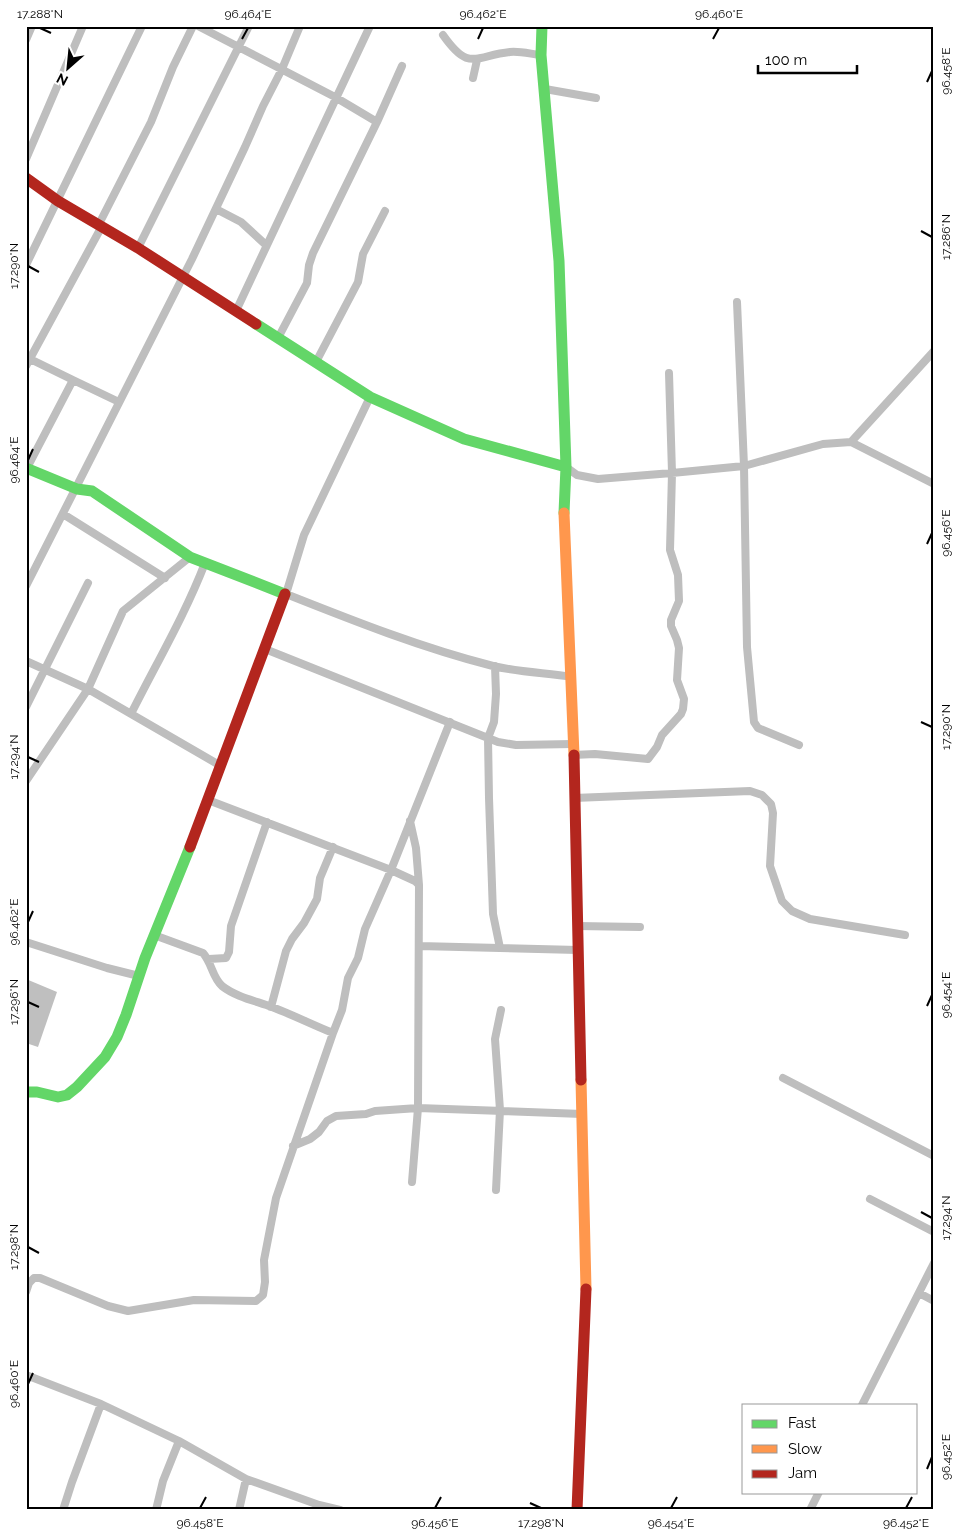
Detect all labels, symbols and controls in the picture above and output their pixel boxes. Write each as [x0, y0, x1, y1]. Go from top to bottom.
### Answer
text: 17.288°N [17, 7, 63, 21]
text: 96.464°E [224, 7, 272, 21]
text: 96.462°E [460, 7, 506, 21]
text: 96.460°E [695, 7, 743, 21]
north arrow [42, 42, 92, 92]
scale bar [758, 42, 856, 74]
text: 96.458°E [939, 47, 953, 95]
text: 100 m [765, 51, 807, 69]
text: N [54, 70, 70, 89]
text: 17.286°N [939, 214, 953, 260]
text: 17.290°N [7, 243, 21, 289]
text: 96.464°E [7, 436, 21, 484]
text: 96.456°E [939, 509, 953, 557]
text: 17.290°N [939, 704, 953, 750]
text: 17.294°N [7, 734, 21, 780]
text: 96.462°E [7, 899, 21, 945]
text: 96.454°E [939, 972, 953, 1018]
text: 17.296°N [7, 979, 21, 1025]
text: 17.294°N [939, 1195, 953, 1241]
text: 17.298°N [7, 1224, 21, 1270]
text: 96.460°E [7, 1360, 21, 1408]
legend [742, 1404, 918, 1494]
text: Fast [788, 1414, 816, 1432]
text: 96.452°E [939, 1434, 953, 1480]
text: Slow [788, 1440, 822, 1458]
text: Jam [788, 1464, 817, 1482]
text: 96.458°E [176, 1516, 224, 1530]
text: 96.456°E [411, 1516, 459, 1530]
text: 17.298°N [518, 1516, 564, 1530]
text: 96.454°E [648, 1516, 694, 1530]
text: 96.452°E [883, 1516, 929, 1530]

